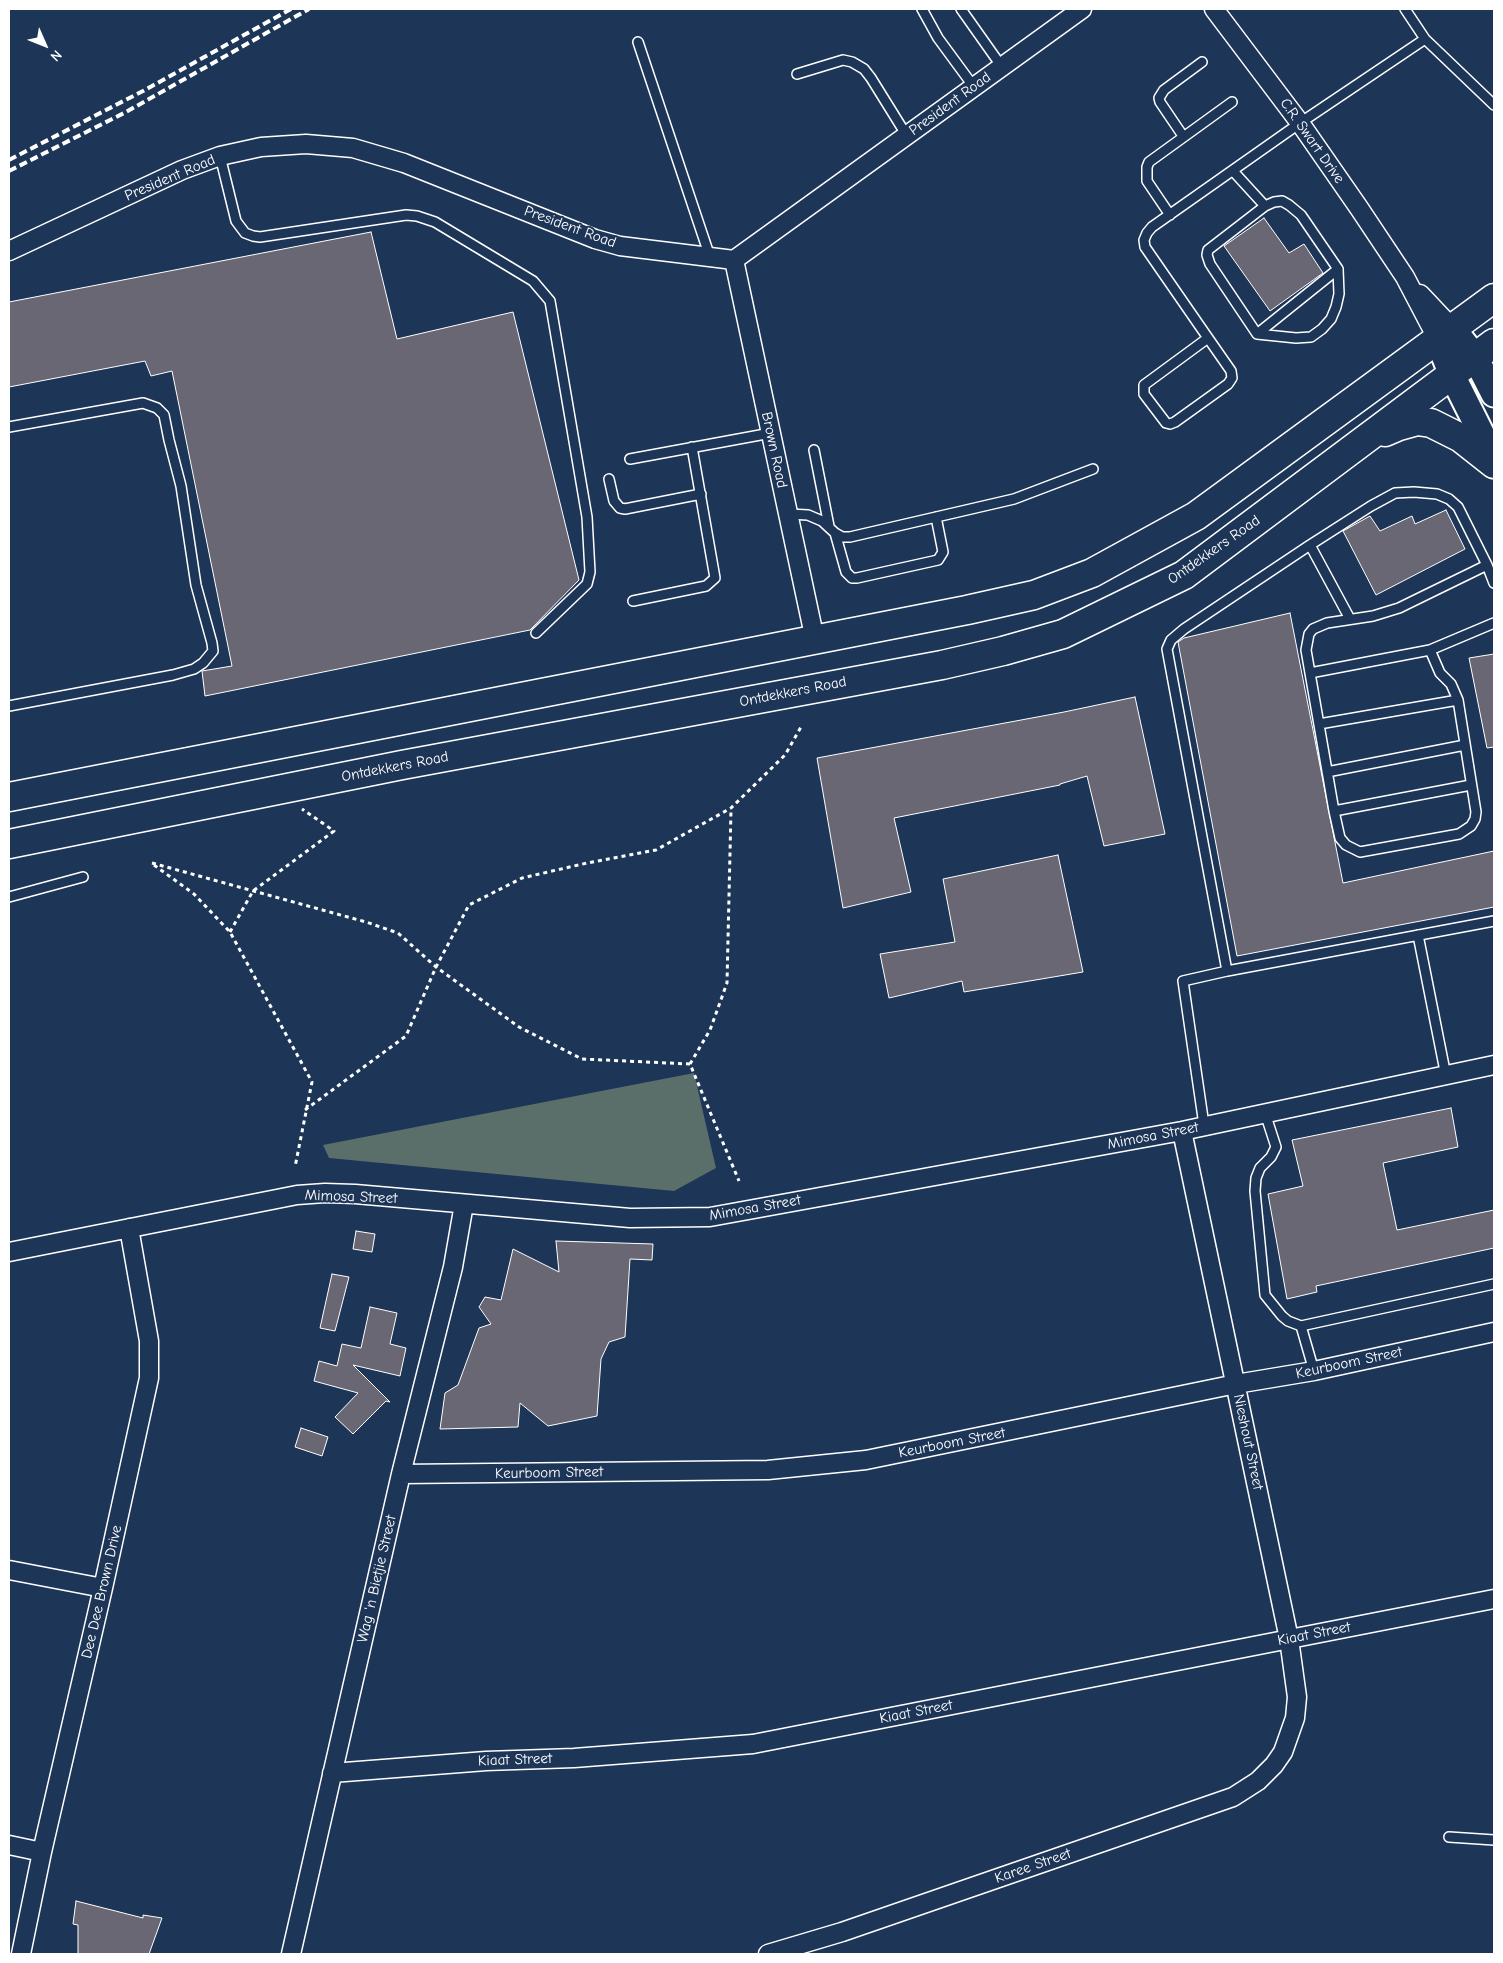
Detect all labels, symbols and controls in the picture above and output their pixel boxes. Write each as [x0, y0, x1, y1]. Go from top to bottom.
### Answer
north arrow [20, 20, 70, 70]
text: N [47, 47, 65, 65]
street label: President Road [906, 68, 994, 140]
street label: C.R. Swart Drive [1276, 95, 1348, 187]
street label: President Road [122, 151, 218, 205]
street label: President Road [521, 202, 619, 252]
street label: Brown Road [757, 410, 791, 490]
street label: Ontdekkers Road [1164, 511, 1264, 589]
street label: Ontdekkers Road [738, 673, 848, 711]
street label: Ontdekkers Road [340, 748, 450, 786]
street label: Mimosa Street [1106, 1118, 1200, 1154]
street label: Mimosa Street [304, 1186, 398, 1208]
street label: Mimosa Street [708, 1191, 802, 1225]
street label: Keurboom Street [1294, 1343, 1404, 1383]
street label: Nieshout Street [1229, 1392, 1267, 1492]
street label: Keurboom Street [897, 1424, 1007, 1462]
street label: Keurboom Street [495, 1463, 603, 1483]
street label: Wag 'n Bietjie Street [354, 1513, 400, 1645]
street label: Dee Dee Brown Drive [78, 1524, 126, 1660]
street label: Kiaat Street [1276, 1618, 1352, 1650]
street label: Kiaat Street [878, 1696, 954, 1728]
street label: Kiaat Street [478, 1750, 552, 1770]
street label: Karee Street [993, 1845, 1073, 1887]

